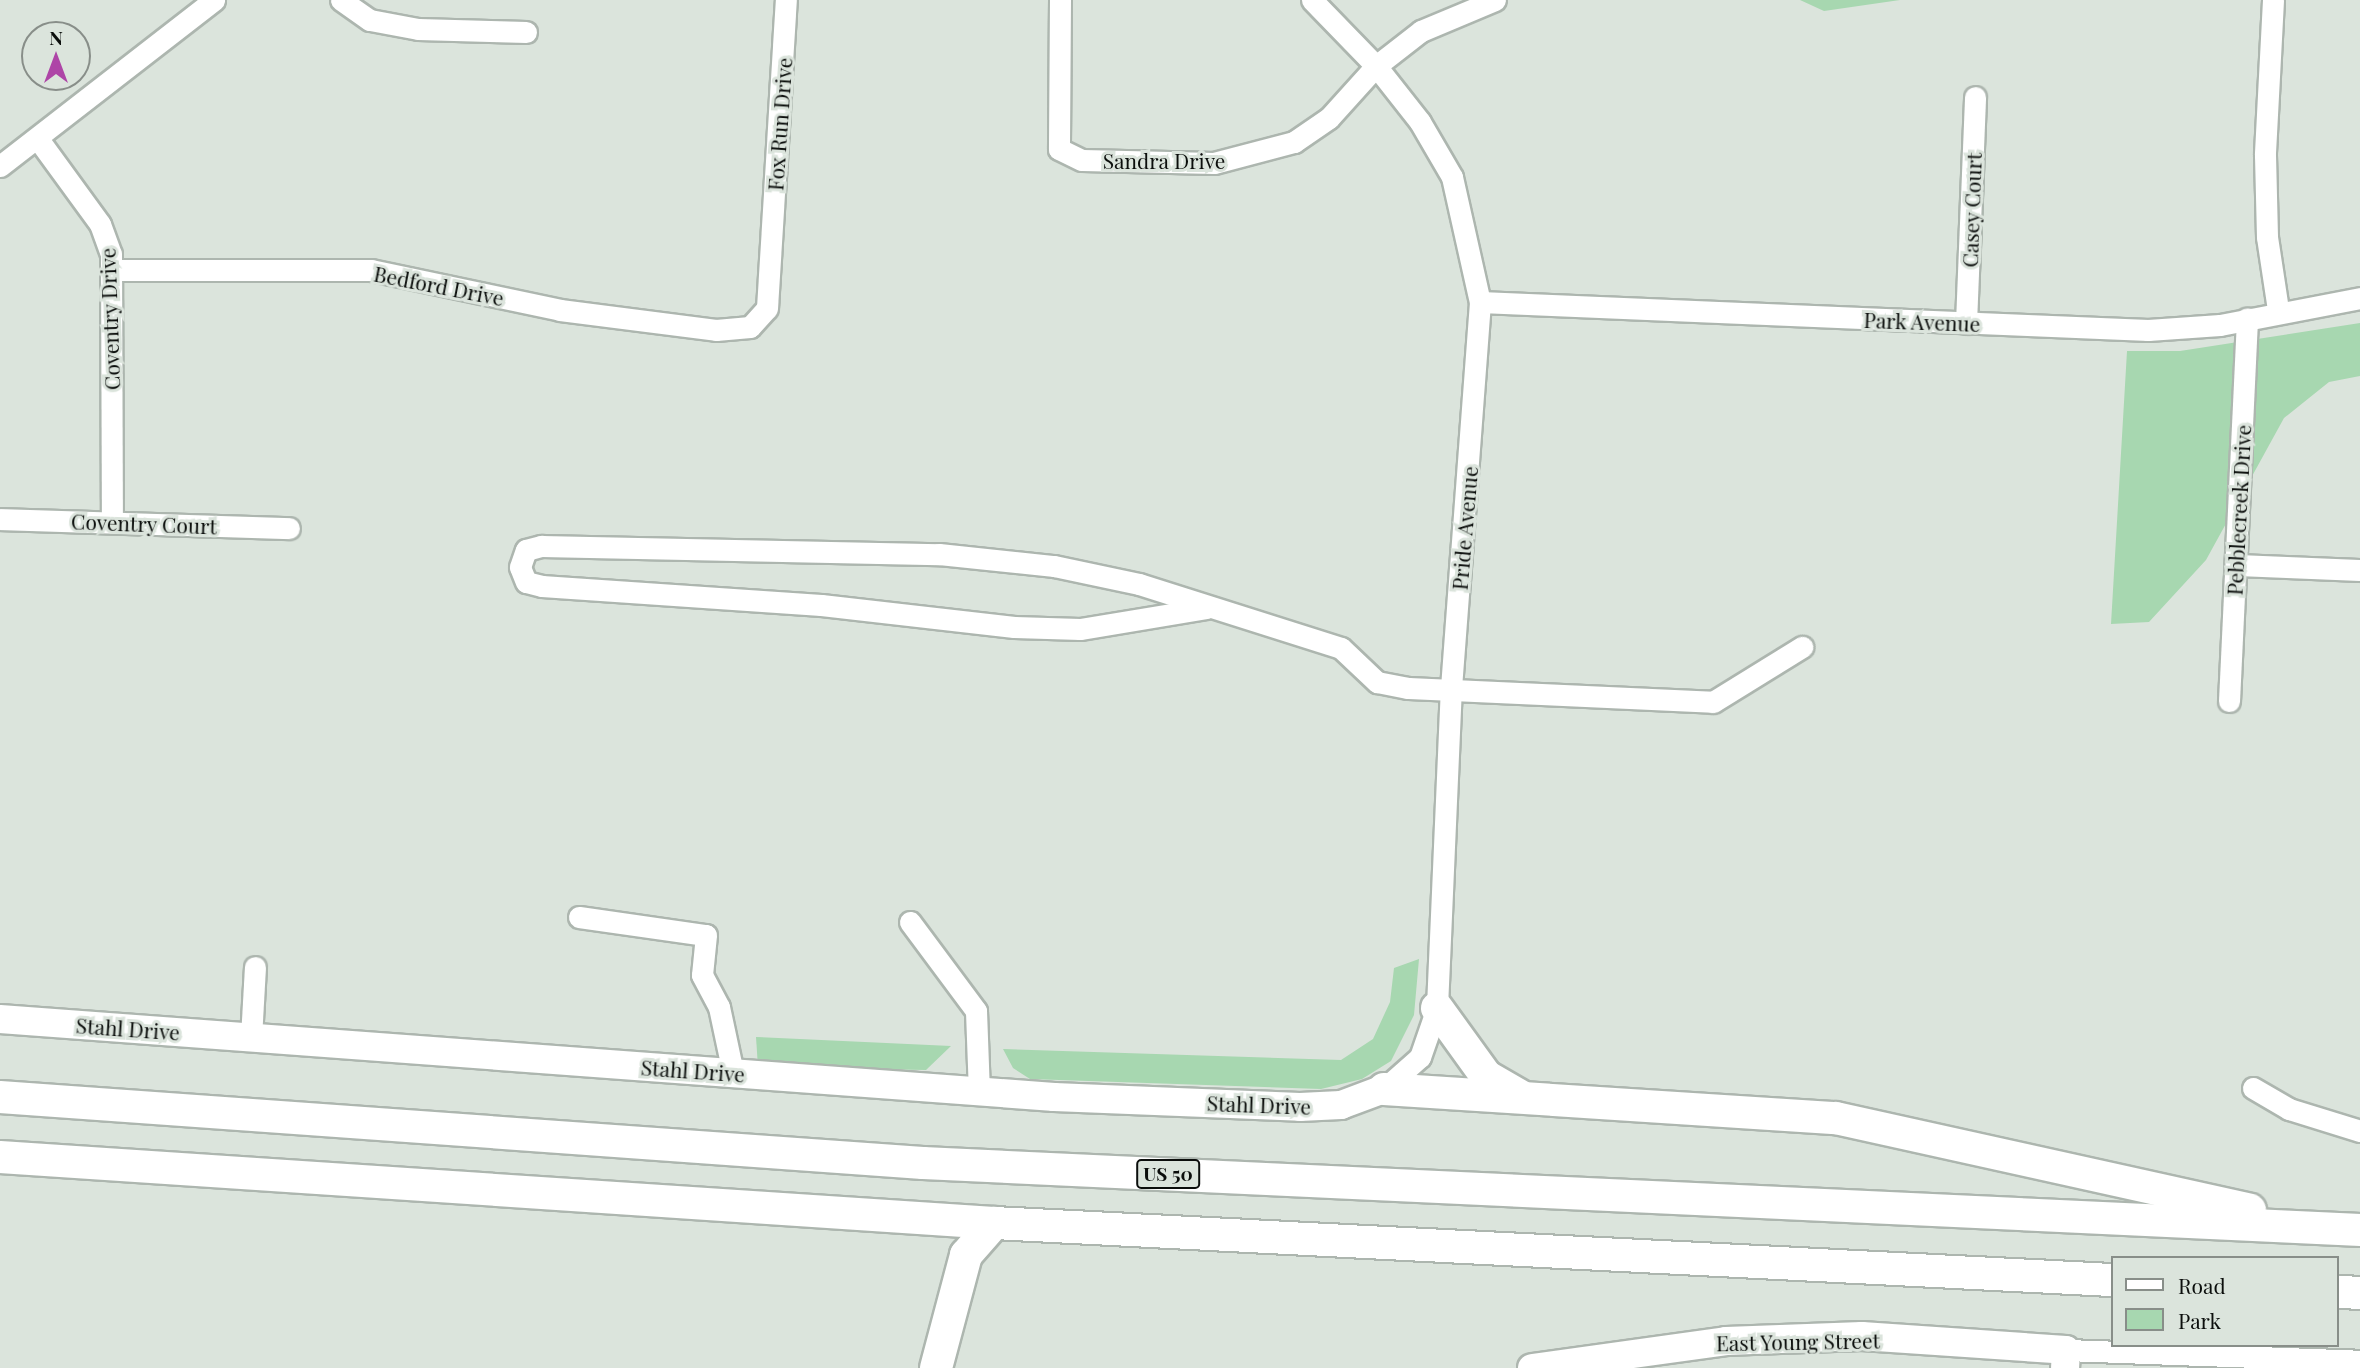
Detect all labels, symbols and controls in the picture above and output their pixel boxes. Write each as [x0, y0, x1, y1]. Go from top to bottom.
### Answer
north arrow [21, 21, 91, 91]
text: N [49, 24, 63, 50]
street label: Fox Run Drive [762, 56, 796, 192]
street label: Sandra Drive [1103, 147, 1225, 173]
street label: Casey Court [1956, 152, 1986, 268]
street label: Coventry Drive [94, 247, 124, 391]
street label: Bedford Drive [372, 260, 506, 310]
street label: Park Avenue [1863, 306, 1981, 336]
street label: Pebblecreek Drive [2221, 424, 2255, 596]
street label: Pride Avenue [1446, 465, 1482, 591]
street label: Coventry Court [70, 508, 218, 538]
street label: Stahl Drive [75, 1012, 181, 1044]
street label: Stahl Drive [640, 1054, 746, 1086]
street label: Stahl Drive [1206, 1090, 1312, 1118]
road number: US 50 [1135, 1158, 1201, 1190]
legend [2112, 1256, 2339, 1347]
text: Road [2178, 1271, 2226, 1299]
text: Park [2178, 1306, 2221, 1334]
street label: East Young Street [1715, 1327, 1881, 1355]

